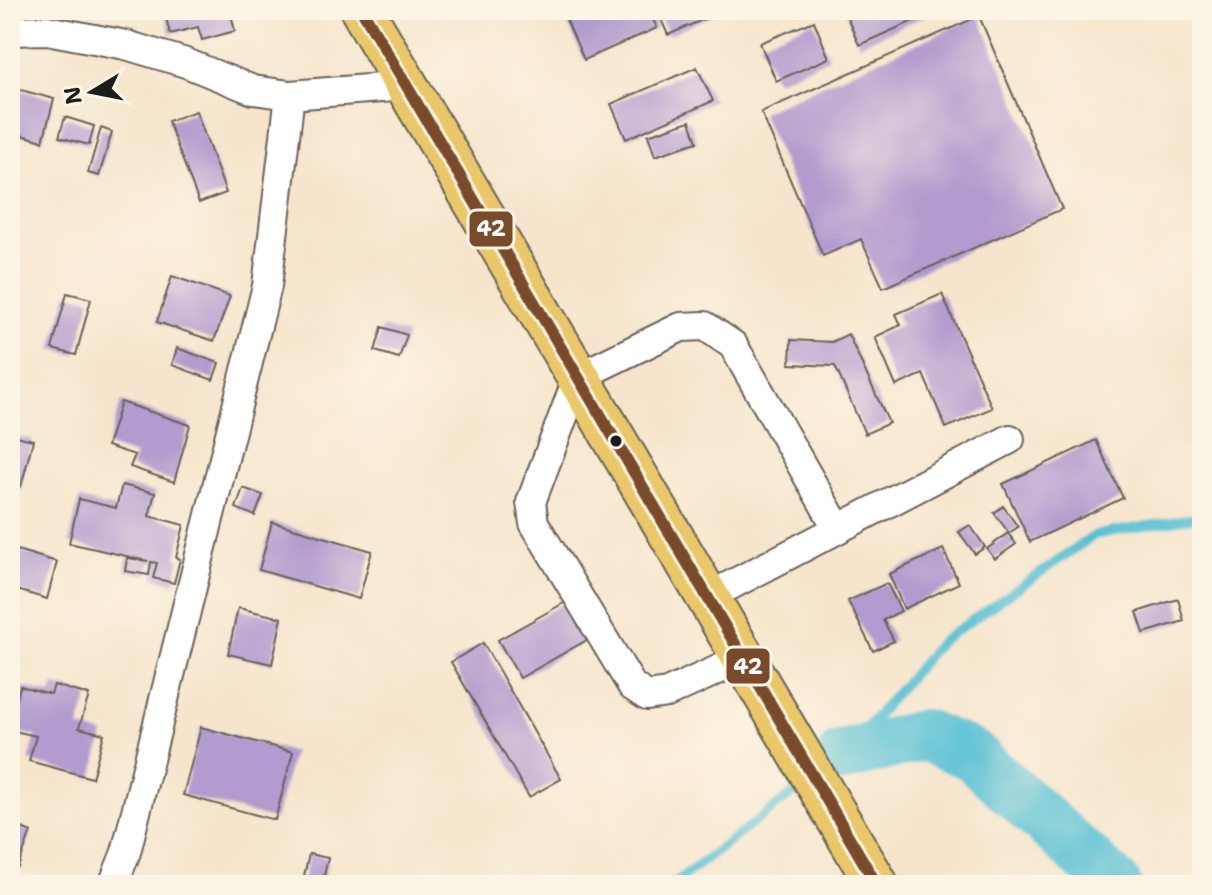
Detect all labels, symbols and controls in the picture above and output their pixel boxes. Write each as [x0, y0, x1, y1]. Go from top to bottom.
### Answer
north arrow [52, 52, 132, 132]
text: N [57, 84, 89, 106]
line badge: 42 [468, 210, 514, 248]
text: 42 [476, 214, 506, 243]
unlabelled marker [608, 433, 624, 449]
line badge: 42 [725, 647, 771, 685]
text: 42 [733, 652, 763, 681]

